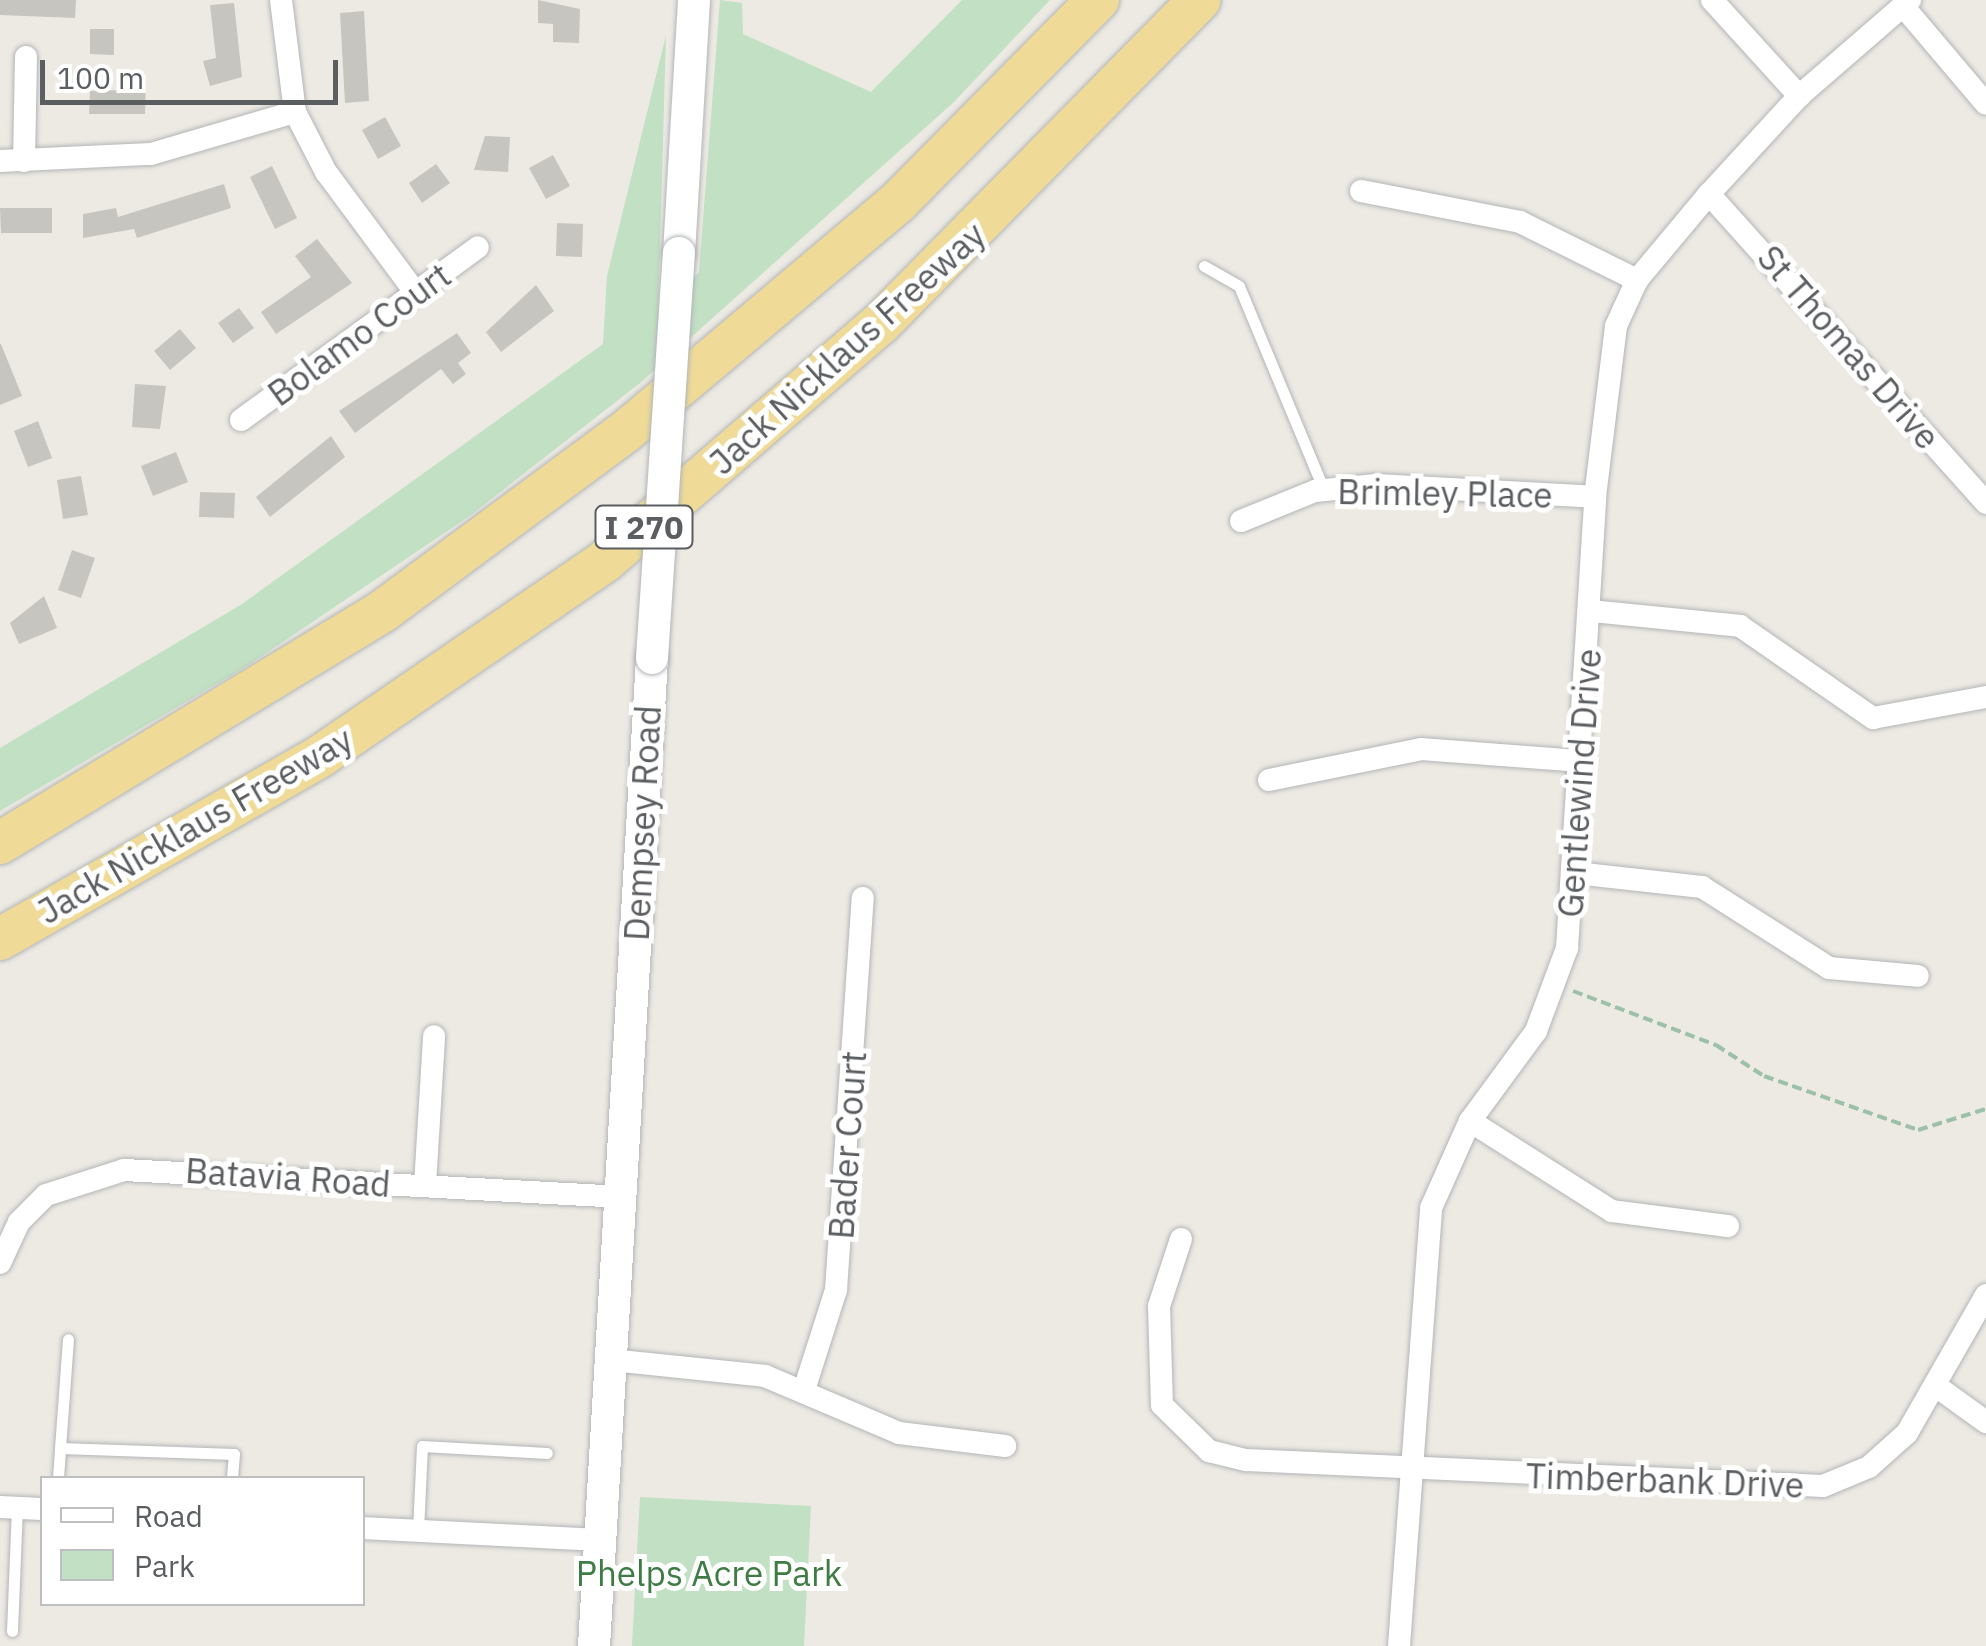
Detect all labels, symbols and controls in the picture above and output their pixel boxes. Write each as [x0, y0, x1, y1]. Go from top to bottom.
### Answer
scale bar [45, 40, 342, 102]
text: 100 m [57, 58, 144, 97]
street label: Jack Nicklaus Freeway [701, 213, 993, 483]
street label: St Thomas Drive [1749, 237, 1949, 457]
street label: Bolamo Court [259, 254, 459, 414]
street label: Brimley Place [1337, 470, 1553, 516]
road number: I 270 [594, 500, 694, 554]
street label: Gentlewind Drive [1549, 647, 1609, 919]
street label: Dempsey Road [615, 704, 669, 942]
street label: Jack Nicklaus Freeway [30, 718, 360, 932]
street label: Bader Court [819, 1049, 875, 1241]
street label: Batavia Road [184, 1149, 392, 1205]
street label: Timberbank Drive [1525, 1454, 1805, 1506]
legend [40, 1476, 365, 1606]
text: Road [134, 1496, 203, 1535]
text: Park [134, 1546, 195, 1585]
park label: Phelps Acre Park [576, 1552, 842, 1594]

